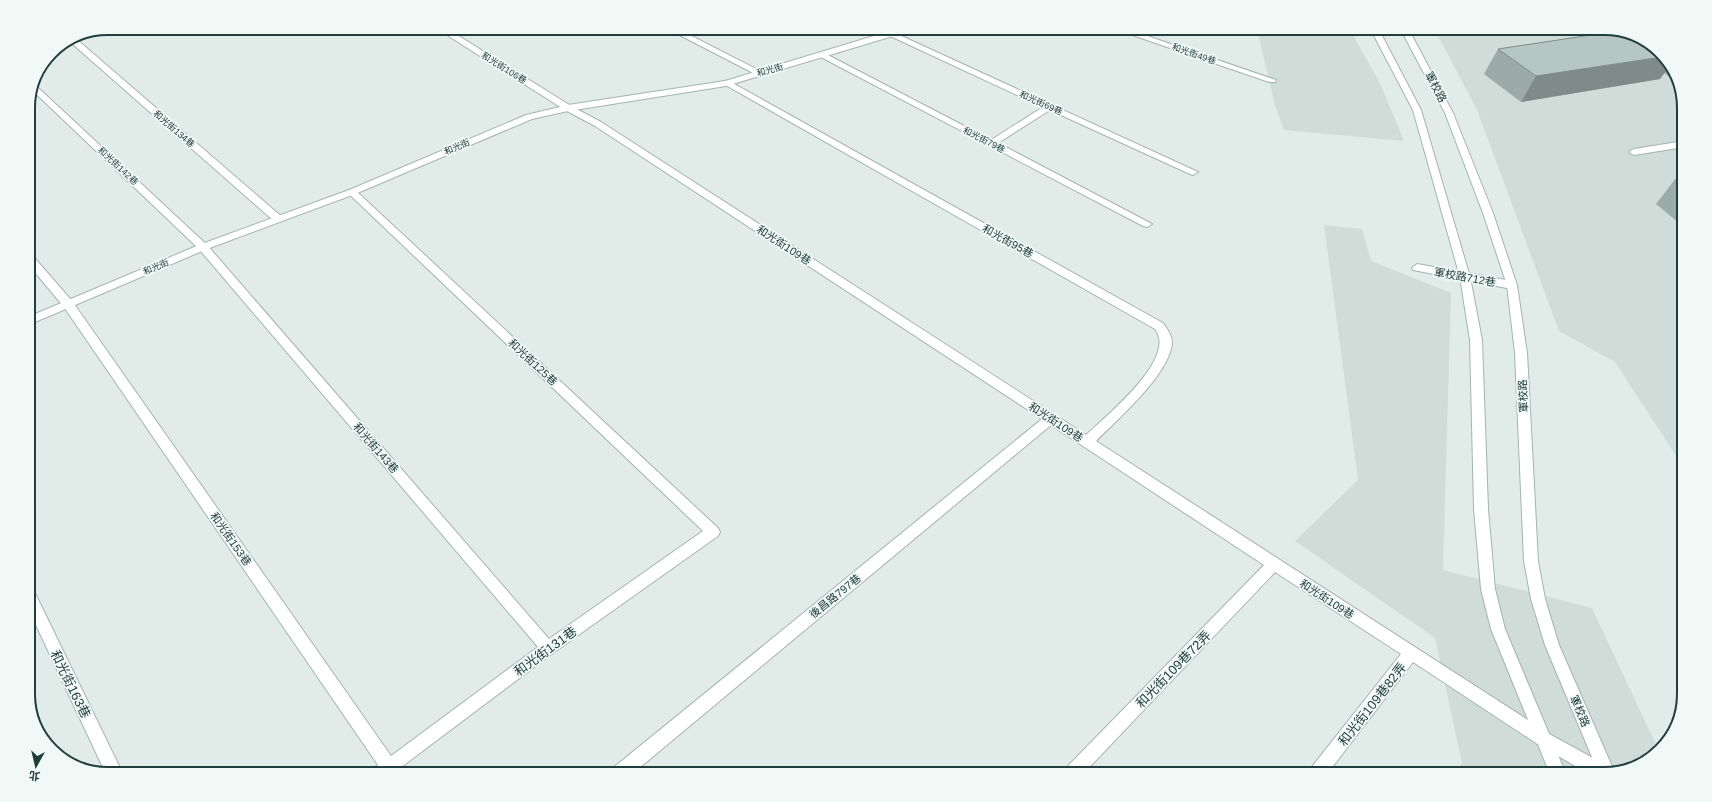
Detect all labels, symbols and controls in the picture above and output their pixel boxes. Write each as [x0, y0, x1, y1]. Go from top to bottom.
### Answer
street label: 和光街49巷 [1171, 42, 1217, 66]
street label: 和光街106巷 [480, 50, 528, 86]
street label: 和光街 [756, 61, 784, 79]
street label: 軍校路 [1423, 70, 1449, 104]
street label: 和光街69巷 [1018, 89, 1064, 117]
street label: 和光街134巷 [151, 108, 197, 150]
street label: 和光街79巷 [961, 125, 1007, 155]
street label: 和光街 [443, 137, 471, 157]
street label: 和光街142巷 [96, 145, 140, 187]
street label: 和光街95巷 [980, 222, 1036, 260]
street label: 和光街109巷 [755, 223, 813, 267]
street label: 和光街 [142, 257, 170, 277]
street label: 軍校路712巷 [1433, 266, 1497, 288]
street label: 和光街125巷 [506, 336, 560, 388]
street label: 軍校路 [1516, 379, 1530, 413]
street label: 和光街109巷 [1027, 400, 1085, 444]
street label: 和光街143巷 [351, 421, 401, 475]
street label: 和光街153巷 [208, 510, 254, 568]
street label: 後昌路797巷 [807, 572, 863, 620]
street label: 和光街109巷 [1298, 577, 1356, 621]
street label: 和光街131巷 [511, 624, 580, 679]
street label: 和光街109巷72弄 [1133, 628, 1214, 711]
street label: 和光街163巷 [48, 648, 93, 721]
street label: 和光街109巷82弄 [1335, 660, 1409, 749]
street label: 軍校路 [1568, 693, 1592, 729]
north arrow [16, 746, 56, 786]
text: 北 [28, 769, 41, 783]

